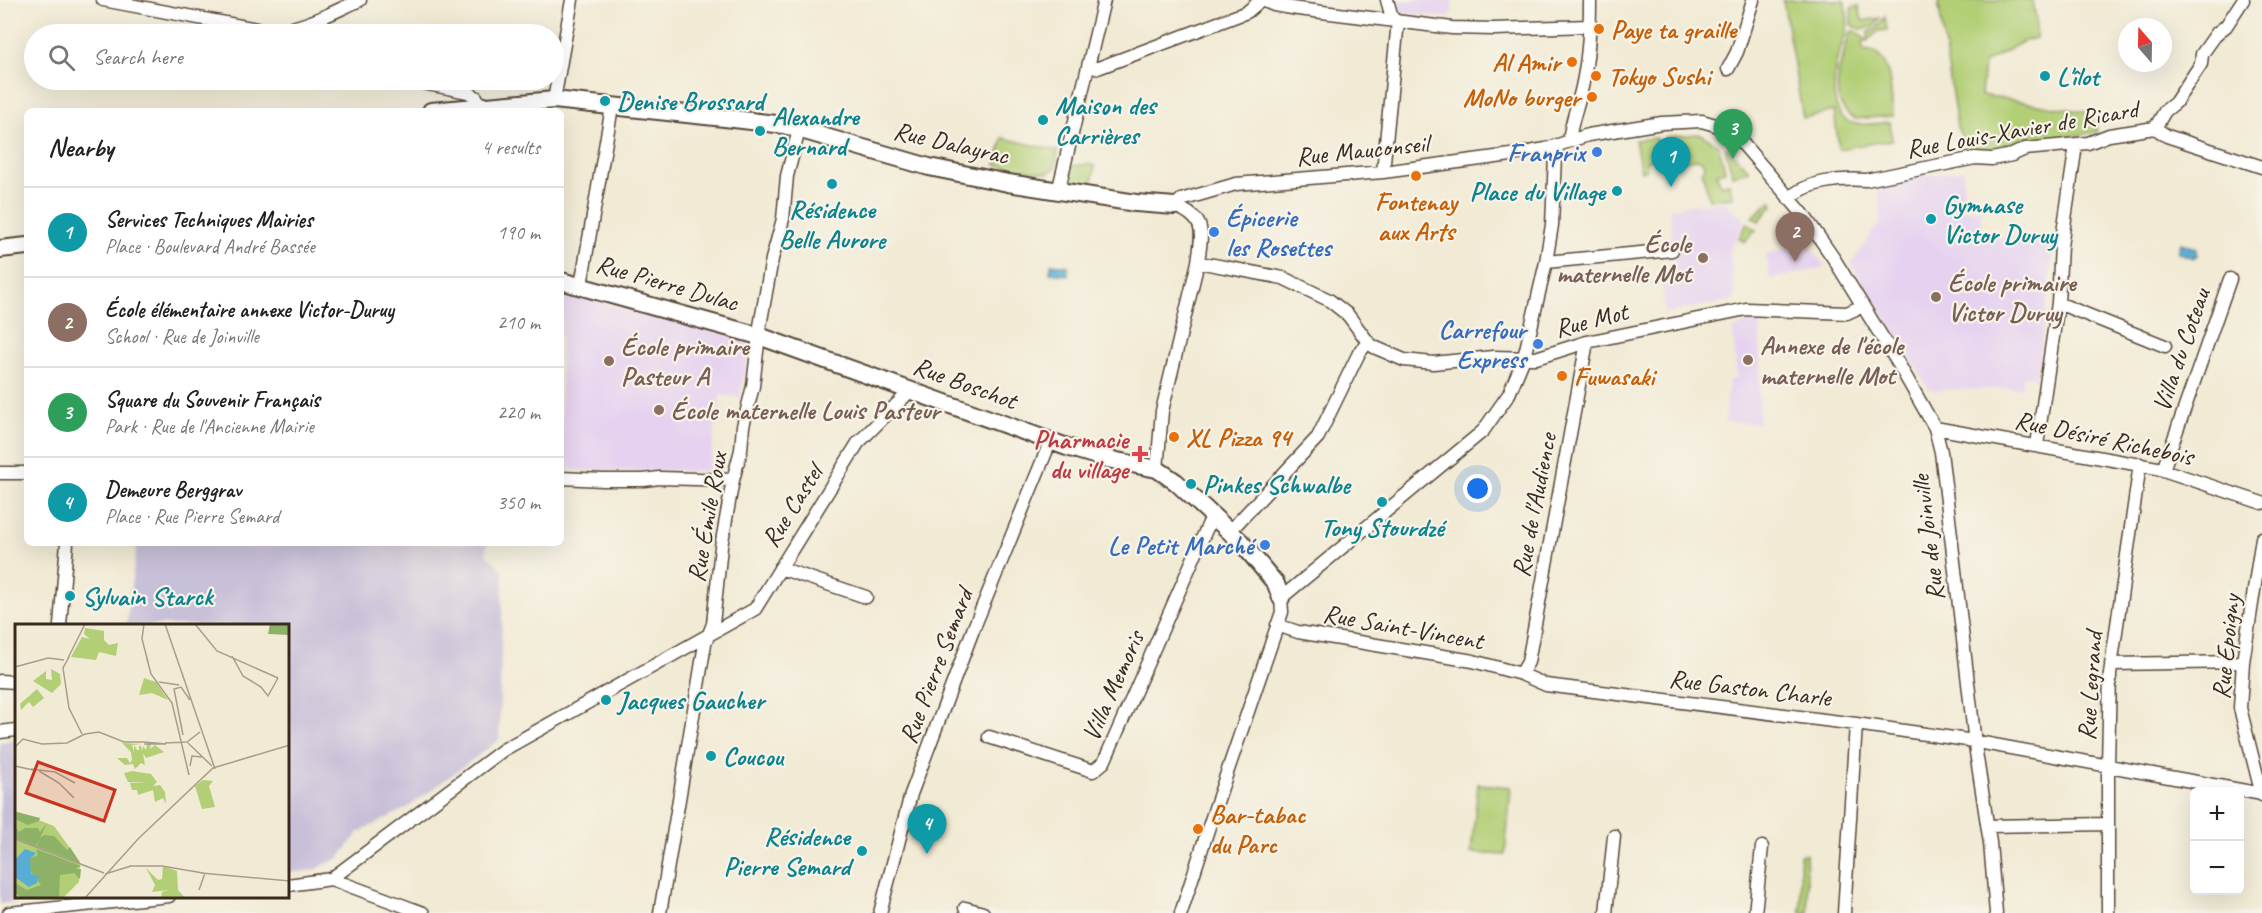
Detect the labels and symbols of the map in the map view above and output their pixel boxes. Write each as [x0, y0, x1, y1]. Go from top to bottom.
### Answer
place label: Paye ta graille [1611, 13, 1738, 46]
north arrow [2118, 18, 2172, 72]
marker: Paye ta graille [1592, 22, 1606, 36]
place label: Al Amir [1492, 46, 1563, 79]
marker: Al Amir [1565, 55, 1579, 69]
place label: Tokyo Sushi [1608, 60, 1714, 93]
place label: L'îlot [2057, 60, 2102, 93]
marker: Tokyo Sushi [1589, 69, 1603, 83]
marker: L'îlot [2038, 69, 2052, 83]
place label: MoNo burger [1463, 81, 1583, 114]
place label: Denise Brossard [617, 85, 768, 118]
place label: Maison des Carrières [1055, 89, 1159, 152]
marker: MoNo burger [1585, 90, 1599, 104]
street label: Rue Louis-Xavier de Ricard [1903, 92, 2144, 166]
marker: Denise Brossard [598, 94, 612, 108]
place label: Alexandre Bernard [772, 100, 861, 163]
pin: 3 [1714, 110, 1752, 159]
marker: Maison des Carrières [1036, 113, 1050, 127]
street label: Rue Dalayrac [890, 114, 1013, 173]
marker: Alexandre Bernard [753, 124, 767, 138]
street label: Rue Mauconseil [1294, 126, 1435, 173]
place label: Franprix [1507, 136, 1587, 169]
pin: 1 [1652, 138, 1690, 187]
marker: Franprix [1590, 145, 1604, 159]
marker: Fontenay aux Arts [1409, 169, 1423, 183]
place label: Place du Village [1470, 175, 1607, 208]
marker: Résidence Belle Aurore [825, 177, 839, 191]
marker: Place du Village [1610, 184, 1624, 198]
place label: Fontenay aux Arts [1375, 185, 1460, 248]
place label: Gymnase Victor Duruy [1943, 188, 2059, 251]
place label: Résidence Belle Aurore [779, 193, 888, 256]
place label: Épicerie les Rosettes [1226, 201, 1334, 264]
pin: 2 [1776, 212, 1814, 262]
marker: Gymnase Victor Duruy [1924, 212, 1938, 226]
marker: Épicerie les Rosettes [1207, 225, 1221, 239]
place label: École maternelle Mot [1556, 227, 1693, 290]
street label: Rue Pierre Dulac [592, 247, 744, 319]
marker: École maternelle Mot [1696, 251, 1710, 265]
place label: École primaire Victor Duruy [1948, 266, 2078, 329]
street label: Villa du Coteau [2145, 283, 2218, 416]
marker: École primaire Victor Duruy [1929, 290, 1943, 304]
street label: Rue Mot [1551, 294, 1633, 345]
place label: Carrefour Express [1438, 313, 1529, 376]
place label: Annexe de l'école maternelle Mot [1760, 329, 1906, 392]
place label: École primaire Pasteur A [621, 330, 751, 393]
marker: Carrefour Express [1531, 337, 1545, 351]
street label: Rue Boschot [909, 349, 1023, 418]
marker: Annexe de l'école maternelle Mot [1741, 353, 1755, 367]
marker: École primaire Pasteur A [602, 354, 616, 368]
place label: Fuwasaki [1574, 360, 1658, 393]
marker: Fuwasaki [1555, 369, 1569, 383]
place label: École maternelle Louis Pasteur [671, 394, 942, 427]
marker: École maternelle Louis Pasteur [652, 403, 666, 417]
street label: Rue Désiré Richebois [2012, 403, 2198, 473]
place label: XL Pizza 94 [1186, 421, 1294, 454]
place label: Pharmacie du village [1034, 423, 1130, 486]
street label: Rue de l'Audience [1504, 428, 1565, 580]
marker: XL Pizza 94 [1167, 430, 1181, 444]
street label: Rue Émile Roux [679, 447, 735, 585]
marker: Pharmacie du village [1133, 447, 1147, 461]
street label: Rue Castel [754, 455, 833, 553]
place label: Pinkes Schwalbe [1203, 468, 1352, 501]
street label: Rue de Joinville [1904, 471, 1952, 603]
your location [1463, 474, 1492, 503]
marker: Pinkes Schwalbe [1184, 477, 1198, 491]
marker: Tony Stourdzé [1375, 495, 1389, 509]
place label: Tony Stourdzé [1320, 511, 1448, 544]
place label: Le Petit Marché [1108, 529, 1258, 562]
marker: Le Petit Marché [1258, 538, 1272, 552]
place label: Sylvain Starck [82, 580, 215, 613]
street label: Rue Pierre Semard [891, 580, 982, 748]
marker: Sylvain Starck [63, 589, 77, 603]
street label: Rue Epoigny [2204, 591, 2248, 701]
street label: Rue Saint-Vincent [1321, 597, 1488, 658]
inset map [15, 624, 290, 898]
street label: Villa Memoris [1074, 624, 1153, 746]
street label: Rue Legrand [2070, 627, 2111, 741]
street label: Rue Gaston Charle [1667, 662, 1834, 714]
place label: Jacques Gaucher [616, 684, 767, 717]
marker: Jacques Gaucher [599, 693, 613, 707]
place label: Coucou [723, 740, 785, 773]
marker: Coucou [704, 749, 718, 763]
place label: Bar-tabac du Parc [1210, 798, 1306, 861]
pin: 4 [908, 804, 946, 854]
place label: Résidence Pierre Semard [724, 820, 855, 883]
marker: Bar-tabac du Parc [1191, 822, 1205, 836]
marker: Résidence Pierre Semard [855, 844, 869, 858]

